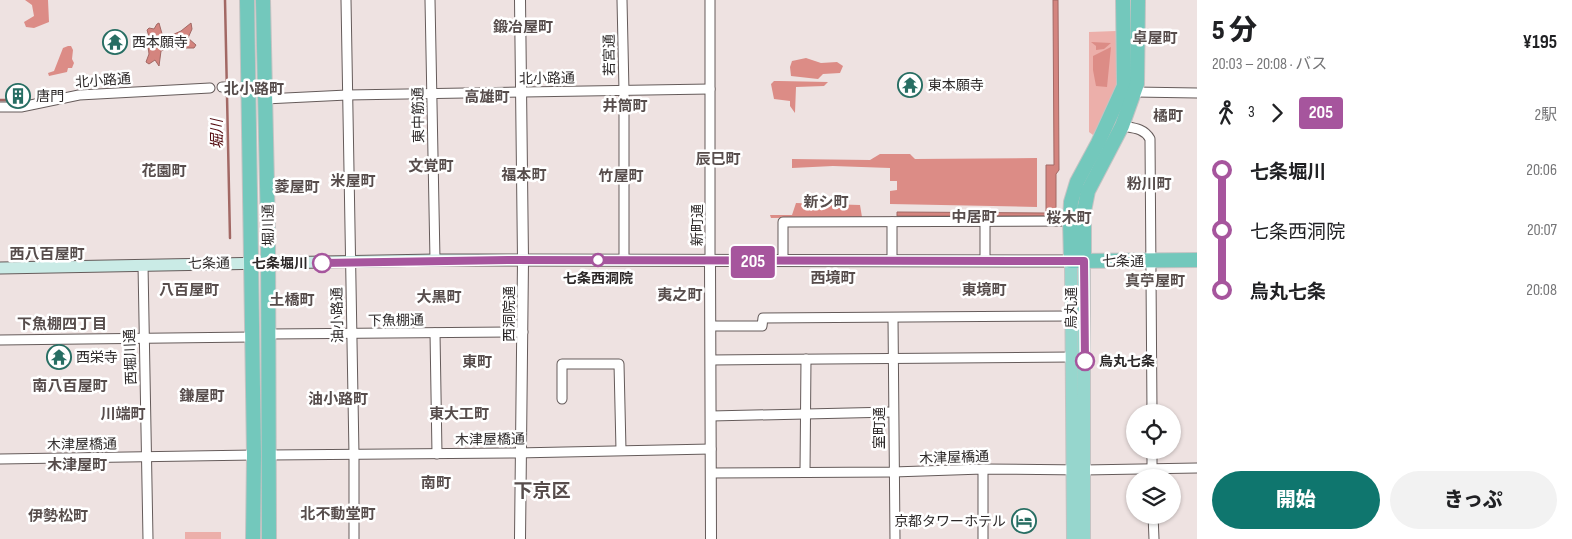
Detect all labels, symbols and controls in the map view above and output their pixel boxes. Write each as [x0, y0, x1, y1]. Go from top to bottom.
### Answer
text: 5 分 [1212, 14, 1257, 47]
district label: 鍛冶屋町 [493, 18, 553, 37]
temple icon: 西本願寺 [102, 29, 128, 55]
district label: 卓屋町 [1132, 29, 1178, 48]
text: ¥195 [1522, 31, 1557, 54]
place label: 西本願寺 [132, 34, 188, 51]
street label: 若宮通 [601, 34, 618, 76]
text: 20:03 – 20:08 · バス [1212, 55, 1327, 74]
street label: 北小路通 [75, 70, 132, 91]
street label: 北小路通 [519, 70, 575, 87]
temple icon: 東本願寺 [897, 72, 923, 98]
place label: 東本願寺 [928, 77, 984, 94]
district label: 北小路町 [224, 80, 284, 99]
building icon: 唐門 [5, 83, 31, 109]
street label: 東中筋通 [410, 87, 427, 143]
place label: 唐門 [36, 88, 64, 105]
district label: 高雄町 [464, 88, 510, 107]
district label: 井筒町 [602, 97, 648, 116]
icon: walk [1212, 99, 1240, 127]
icon: forward [1263, 99, 1291, 127]
text: 205 [1309, 102, 1333, 123]
text: 3 [1248, 103, 1255, 122]
text: 2駅 [1534, 106, 1557, 125]
district label: 橘町 [1153, 107, 1183, 126]
water label: 堀川 [208, 117, 227, 149]
district label: 辰巳町 [695, 150, 741, 169]
district label: 文覚町 [408, 157, 454, 176]
text: 七条堀川 [1250, 161, 1326, 184]
text: 20:06 [1526, 161, 1557, 180]
district label: 花園町 [141, 162, 187, 181]
district label: 福本町 [500, 166, 547, 185]
district label: 竹屋町 [598, 167, 644, 186]
district label: 米屋町 [330, 172, 376, 191]
district label: 粉川町 [1126, 175, 1172, 194]
district label: 菱屋町 [274, 178, 320, 197]
district label: 新シ町 [803, 193, 849, 212]
street label: 堀川通 [260, 204, 277, 246]
street label: 新町通 [689, 204, 706, 246]
district label: 中居町 [951, 208, 997, 227]
district label: 桜木町 [1046, 209, 1092, 228]
text: 七条西洞院 [1250, 221, 1345, 244]
text: 20:07 [1527, 221, 1557, 240]
district label: 西八百屋町 [9, 245, 85, 264]
line badge: 205 [724, 246, 782, 278]
text: 205 [741, 251, 765, 272]
marker: 七条堀川 [312, 253, 332, 273]
marker: 七条西洞院 [591, 253, 605, 267]
street label: 七条通 [1102, 253, 1144, 270]
street label: 七条通 [188, 255, 230, 272]
place label: 七条堀川 [252, 255, 308, 272]
district label: 西境町 [810, 269, 856, 288]
place label: 七条西洞院 [563, 270, 633, 287]
district label: 真苧屋町 [1125, 272, 1185, 291]
district label: 八百屋町 [159, 281, 219, 300]
district label: 東境町 [961, 281, 1007, 300]
text: 烏丸七条 [1250, 281, 1326, 304]
text: 20:08 [1526, 281, 1557, 300]
street label: 西洞院通 [501, 286, 518, 342]
district label: 夷之町 [657, 286, 703, 305]
street label: 油小路通 [329, 287, 346, 343]
street label: 烏丸通 [1063, 287, 1080, 329]
district label: 大黒町 [416, 288, 462, 307]
district label: 土橋町 [269, 291, 315, 310]
street label: 下魚棚通 [368, 312, 424, 329]
district label: 下魚棚四丁目 [17, 315, 107, 334]
street label: 西堀川通 [121, 329, 140, 385]
temple icon: 西栄寺 [46, 344, 72, 370]
place label: 西栄寺 [76, 349, 118, 366]
marker: 烏丸七条 [1075, 351, 1095, 371]
district label: 東町 [462, 353, 492, 372]
place label: 烏丸七条 [1099, 353, 1155, 370]
district label: 南八百屋町 [32, 377, 108, 396]
district label: 鎌屋町 [178, 387, 225, 406]
district label: 油小路町 [308, 390, 368, 409]
map controls [1126, 404, 1181, 524]
button: locate [1126, 404, 1181, 459]
district label: 川端町 [100, 405, 146, 424]
district label: 東大工町 [429, 405, 489, 424]
street label: 室町通 [871, 407, 888, 449]
street label: 木津屋橋通 [455, 430, 525, 449]
street label: 木津屋橋通 [47, 435, 117, 454]
street label: 木津屋橋通 [919, 448, 989, 467]
district label: 木津屋町 [47, 456, 107, 475]
button: layers [1126, 469, 1181, 524]
button: 開始 [1212, 471, 1380, 529]
button: きっぷ [1390, 471, 1557, 529]
district label: 南町 [421, 474, 451, 493]
district label: 下京区 [513, 480, 571, 503]
district label: 北不動堂町 [300, 505, 376, 524]
district label: 伊勢松町 [28, 507, 88, 526]
hotel icon: 京都タワーホテル [1011, 508, 1037, 534]
place label: 京都タワーホテル [894, 513, 1006, 530]

